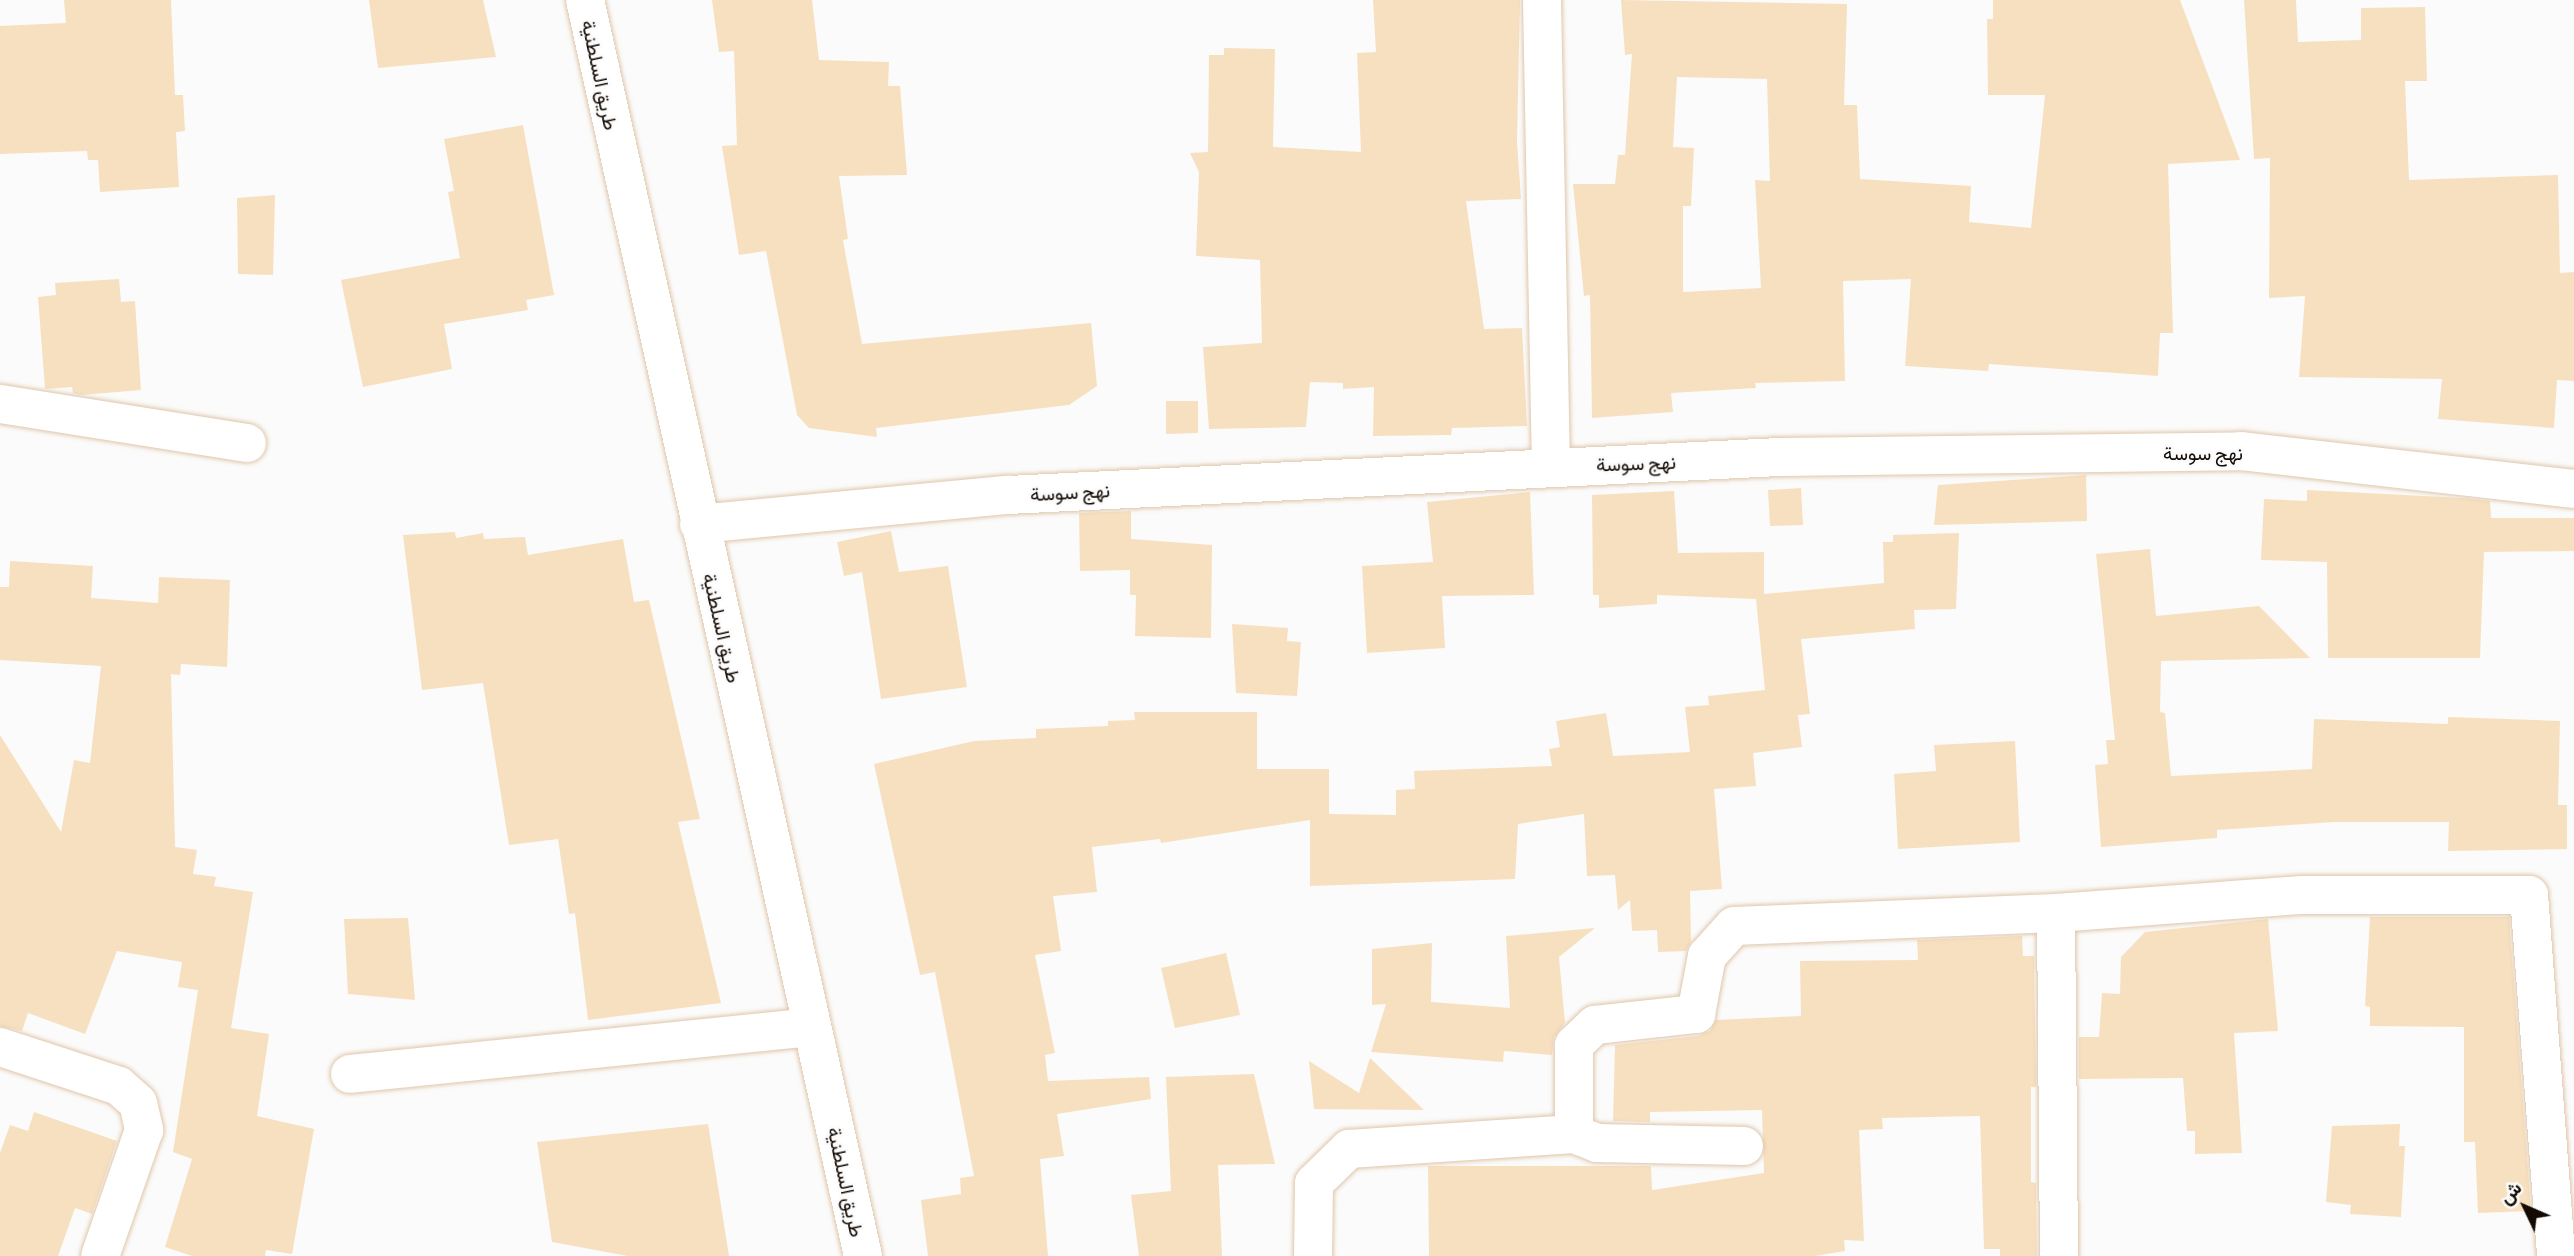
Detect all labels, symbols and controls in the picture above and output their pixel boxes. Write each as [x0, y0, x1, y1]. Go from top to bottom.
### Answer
street label: طريق السلطنية [577, 18, 623, 132]
street label: نهج سوسة [2163, 442, 2243, 464]
street label: نهج سوسة [1596, 450, 1676, 476]
street label: نهج سوسة [1030, 479, 1110, 505]
street label: طريق السلطنية [698, 571, 746, 685]
street label: طريق السلطنية [823, 1125, 869, 1239]
north arrow [2490, 1172, 2560, 1242]
text: ش [2493, 1176, 2526, 1208]

